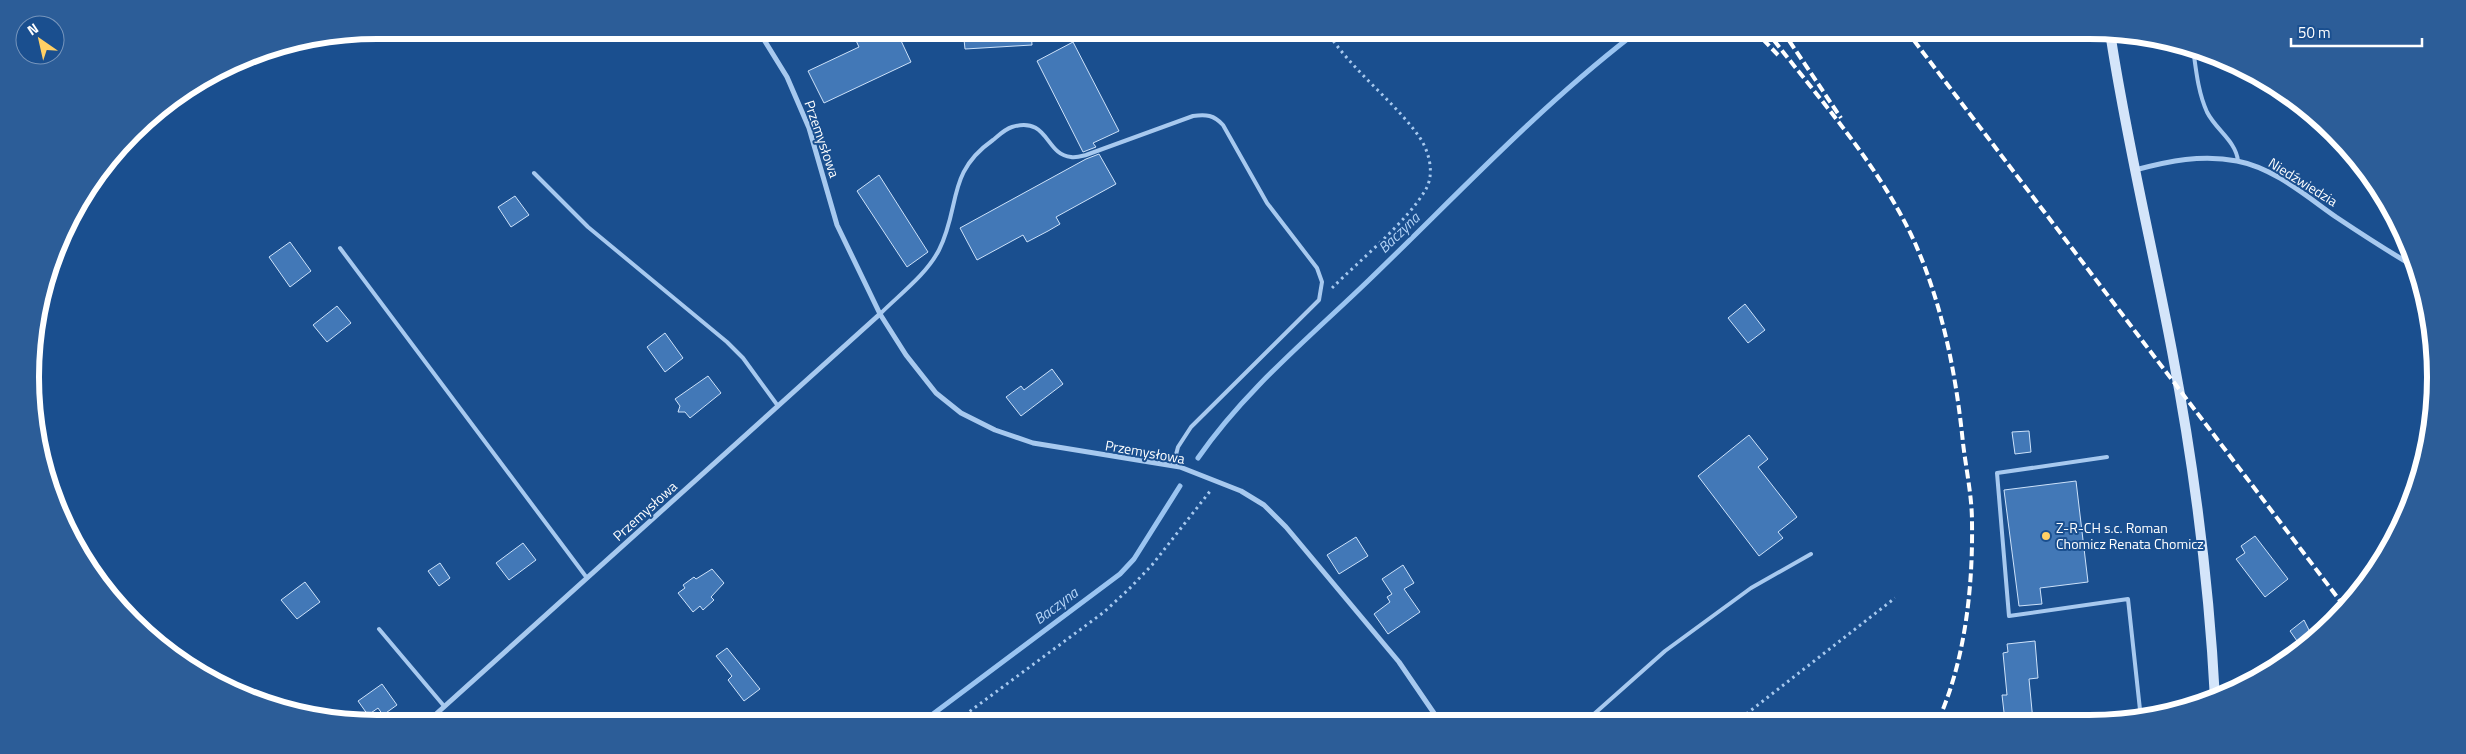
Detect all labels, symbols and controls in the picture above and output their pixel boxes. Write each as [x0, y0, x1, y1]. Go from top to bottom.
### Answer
north arrow [15, 15, 65, 65]
scale bar [2291, 15, 2422, 47]
text: N [23, 17, 42, 40]
text: 50 m [2298, 21, 2331, 44]
street label: Przemysłowa [799, 97, 846, 180]
street label: Niedźwiedzia [2265, 152, 2342, 211]
water label: Baczyna [1373, 206, 1426, 258]
street label: Przemysłowa [1104, 434, 1187, 469]
street label: Przemysłowa [608, 476, 682, 545]
place label: Z-R-CH s.c. Roman Chomicz Renata Chomicz [2056, 517, 2204, 554]
marker: Z-R-CH s.c. Roman Chomicz Renata Chomicz [2040, 530, 2052, 542]
water label: Baczyna [1029, 580, 1084, 630]

